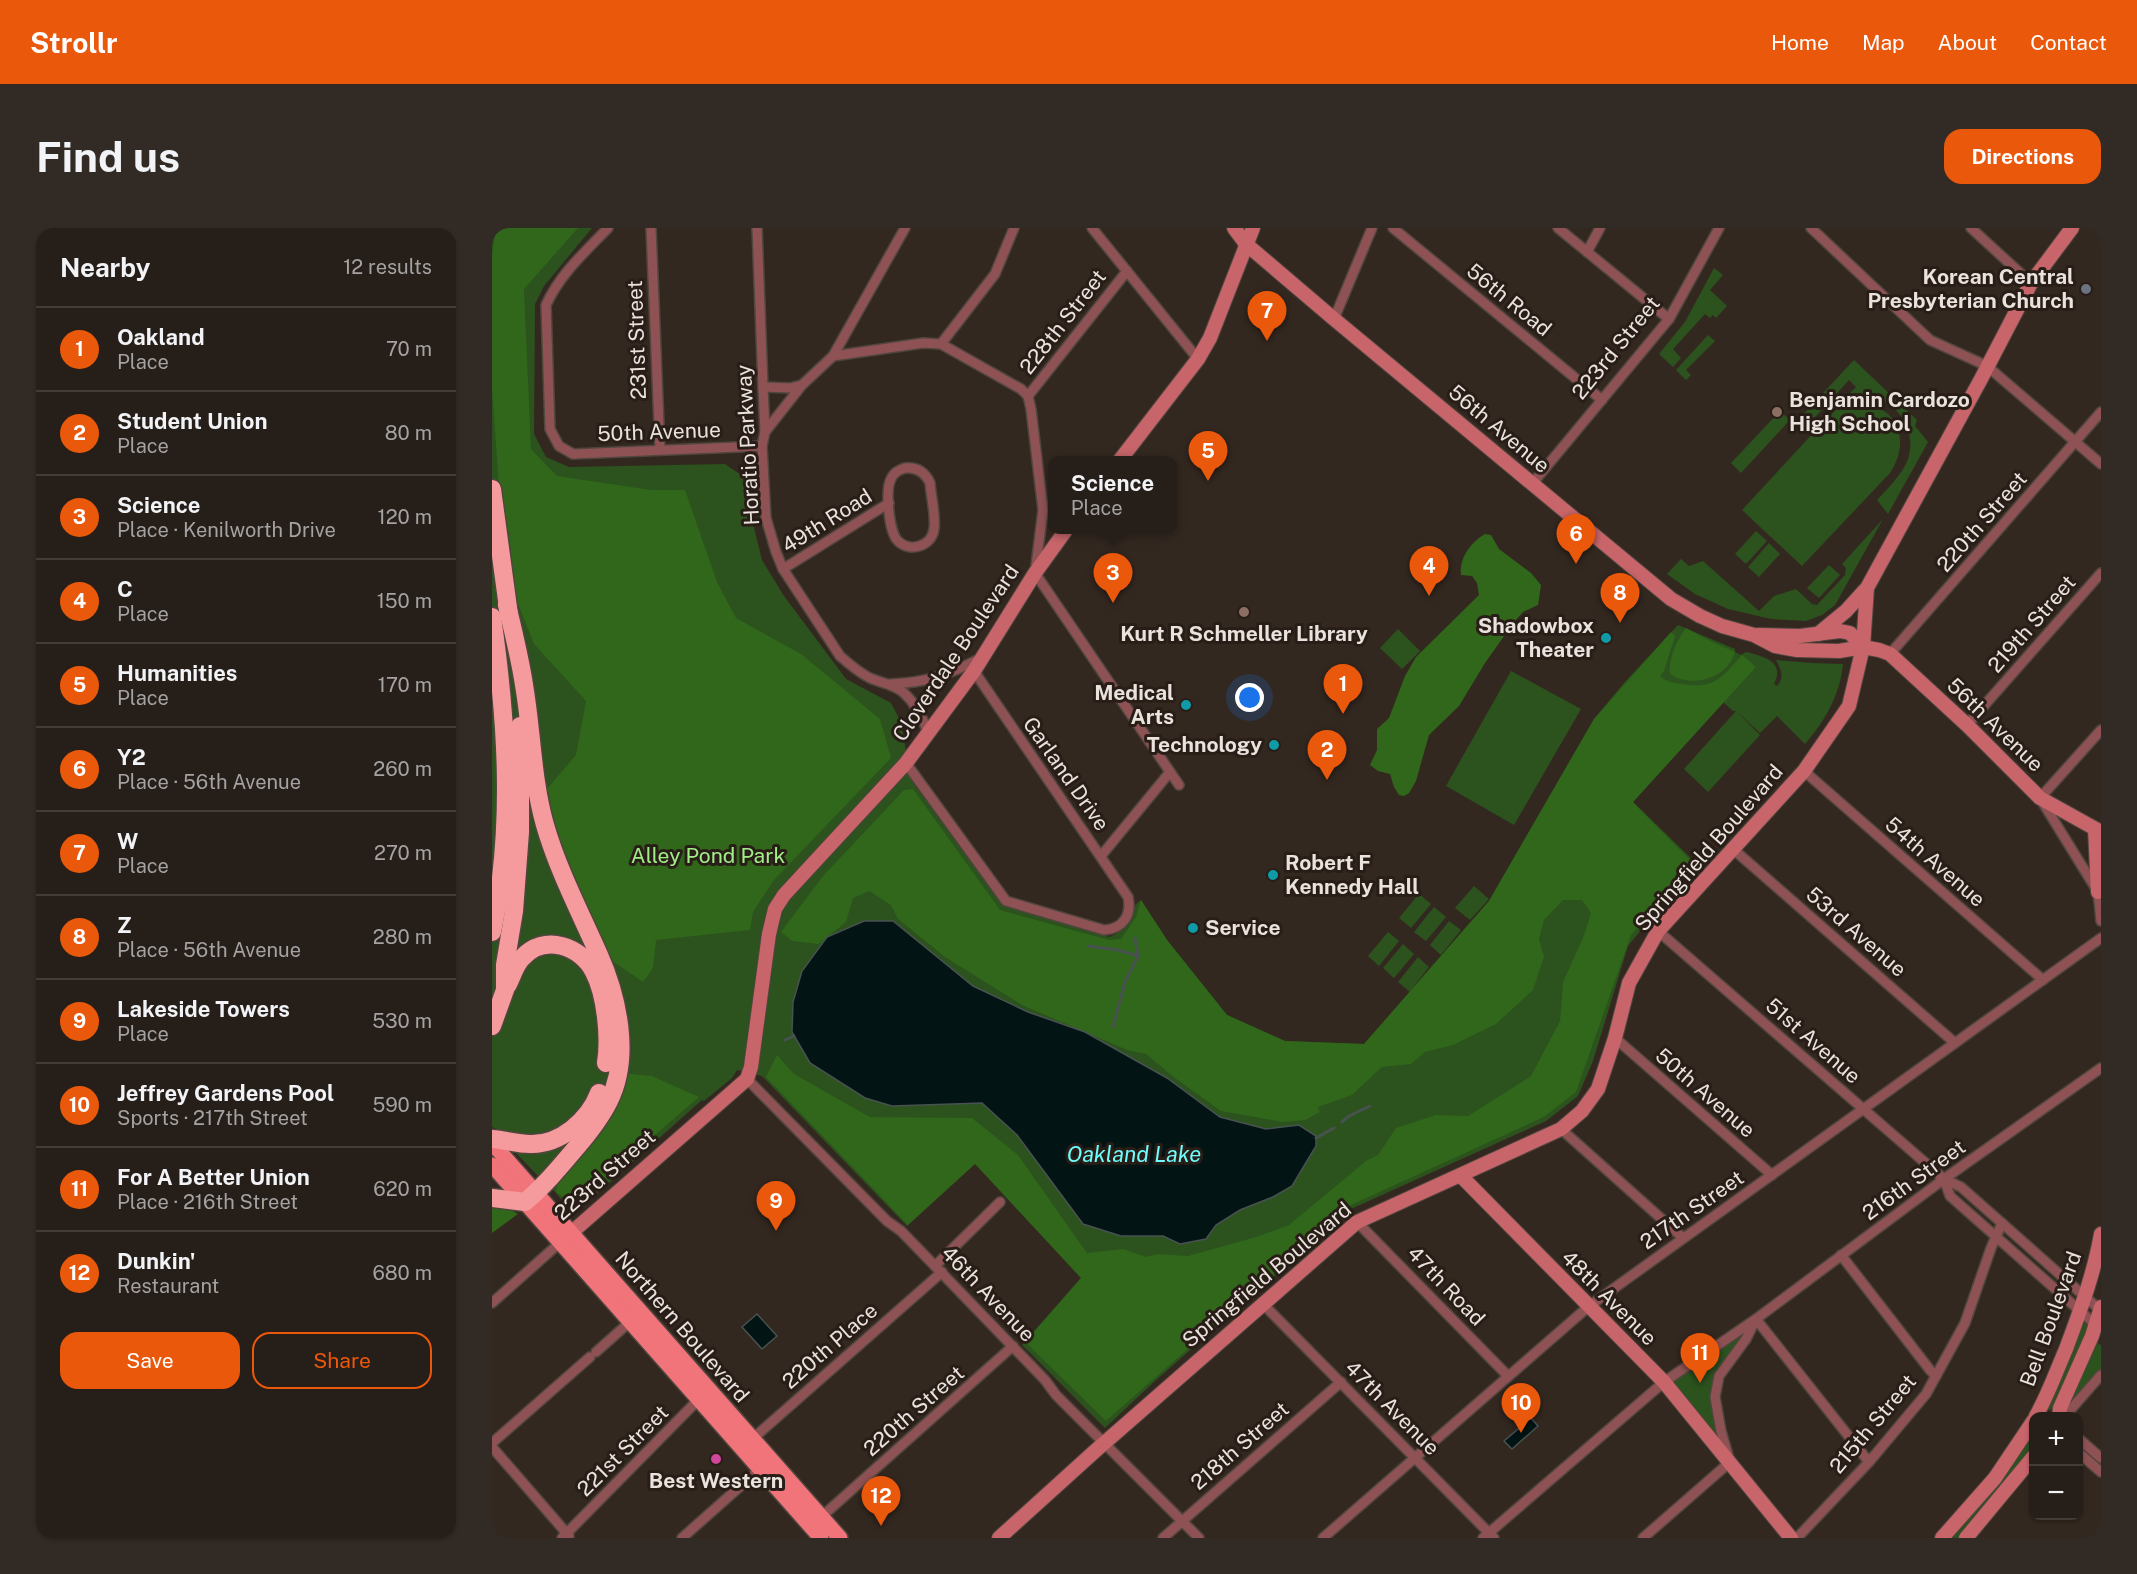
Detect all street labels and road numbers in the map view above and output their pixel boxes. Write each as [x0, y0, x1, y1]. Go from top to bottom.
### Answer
street label: 56th Road [1462, 258, 1557, 341]
street label: 228th Street [1014, 265, 1111, 379]
street label: 231st Street [622, 280, 651, 400]
street label: 223rd Street [1566, 291, 1665, 404]
street label: Horatio Parkway [731, 364, 764, 526]
street label: 56th Avenue [1444, 379, 1555, 478]
street label: 50th Avenue [597, 417, 721, 446]
street label: 220th Street [1931, 466, 2032, 577]
street label: 49th Road [777, 483, 876, 558]
street label: Cloverdale Boulevard [887, 560, 1024, 746]
street label: 219th Street [1983, 570, 2081, 677]
street label: 56th Avenue [1942, 673, 2049, 777]
street label: Garland Drive [1018, 712, 1115, 835]
street label: Springfield Boulevard [1629, 759, 1788, 936]
street label: 54th Avenue [1880, 811, 1990, 912]
street label: 53rd Avenue [1801, 881, 1912, 982]
street label: 51st Avenue [1761, 993, 1866, 1089]
street label: 50th Avenue [1650, 1043, 1760, 1143]
street label: 223rd Street [549, 1124, 660, 1225]
street label: 216th Street [1857, 1134, 1970, 1225]
street label: 217th Street [1635, 1165, 1748, 1254]
street label: Springfield Boulevard [1177, 1197, 1356, 1353]
street label: 46th Avenue [936, 1240, 1040, 1347]
street label: 47th Road [1402, 1241, 1490, 1331]
street label: 48th Avenue [1557, 1245, 1662, 1350]
street label: Northern Boulevard [610, 1246, 755, 1407]
street label: Bell Boulevard [2015, 1248, 2087, 1390]
street label: 220th Place [777, 1298, 882, 1394]
street label: 47th Avenue [1340, 1355, 1445, 1460]
street label: 220th Street [858, 1360, 969, 1461]
street label: 215th Street [1824, 1369, 1921, 1478]
street label: 218th Street [1186, 1396, 1294, 1495]
street label: 221st Street [572, 1400, 673, 1501]

